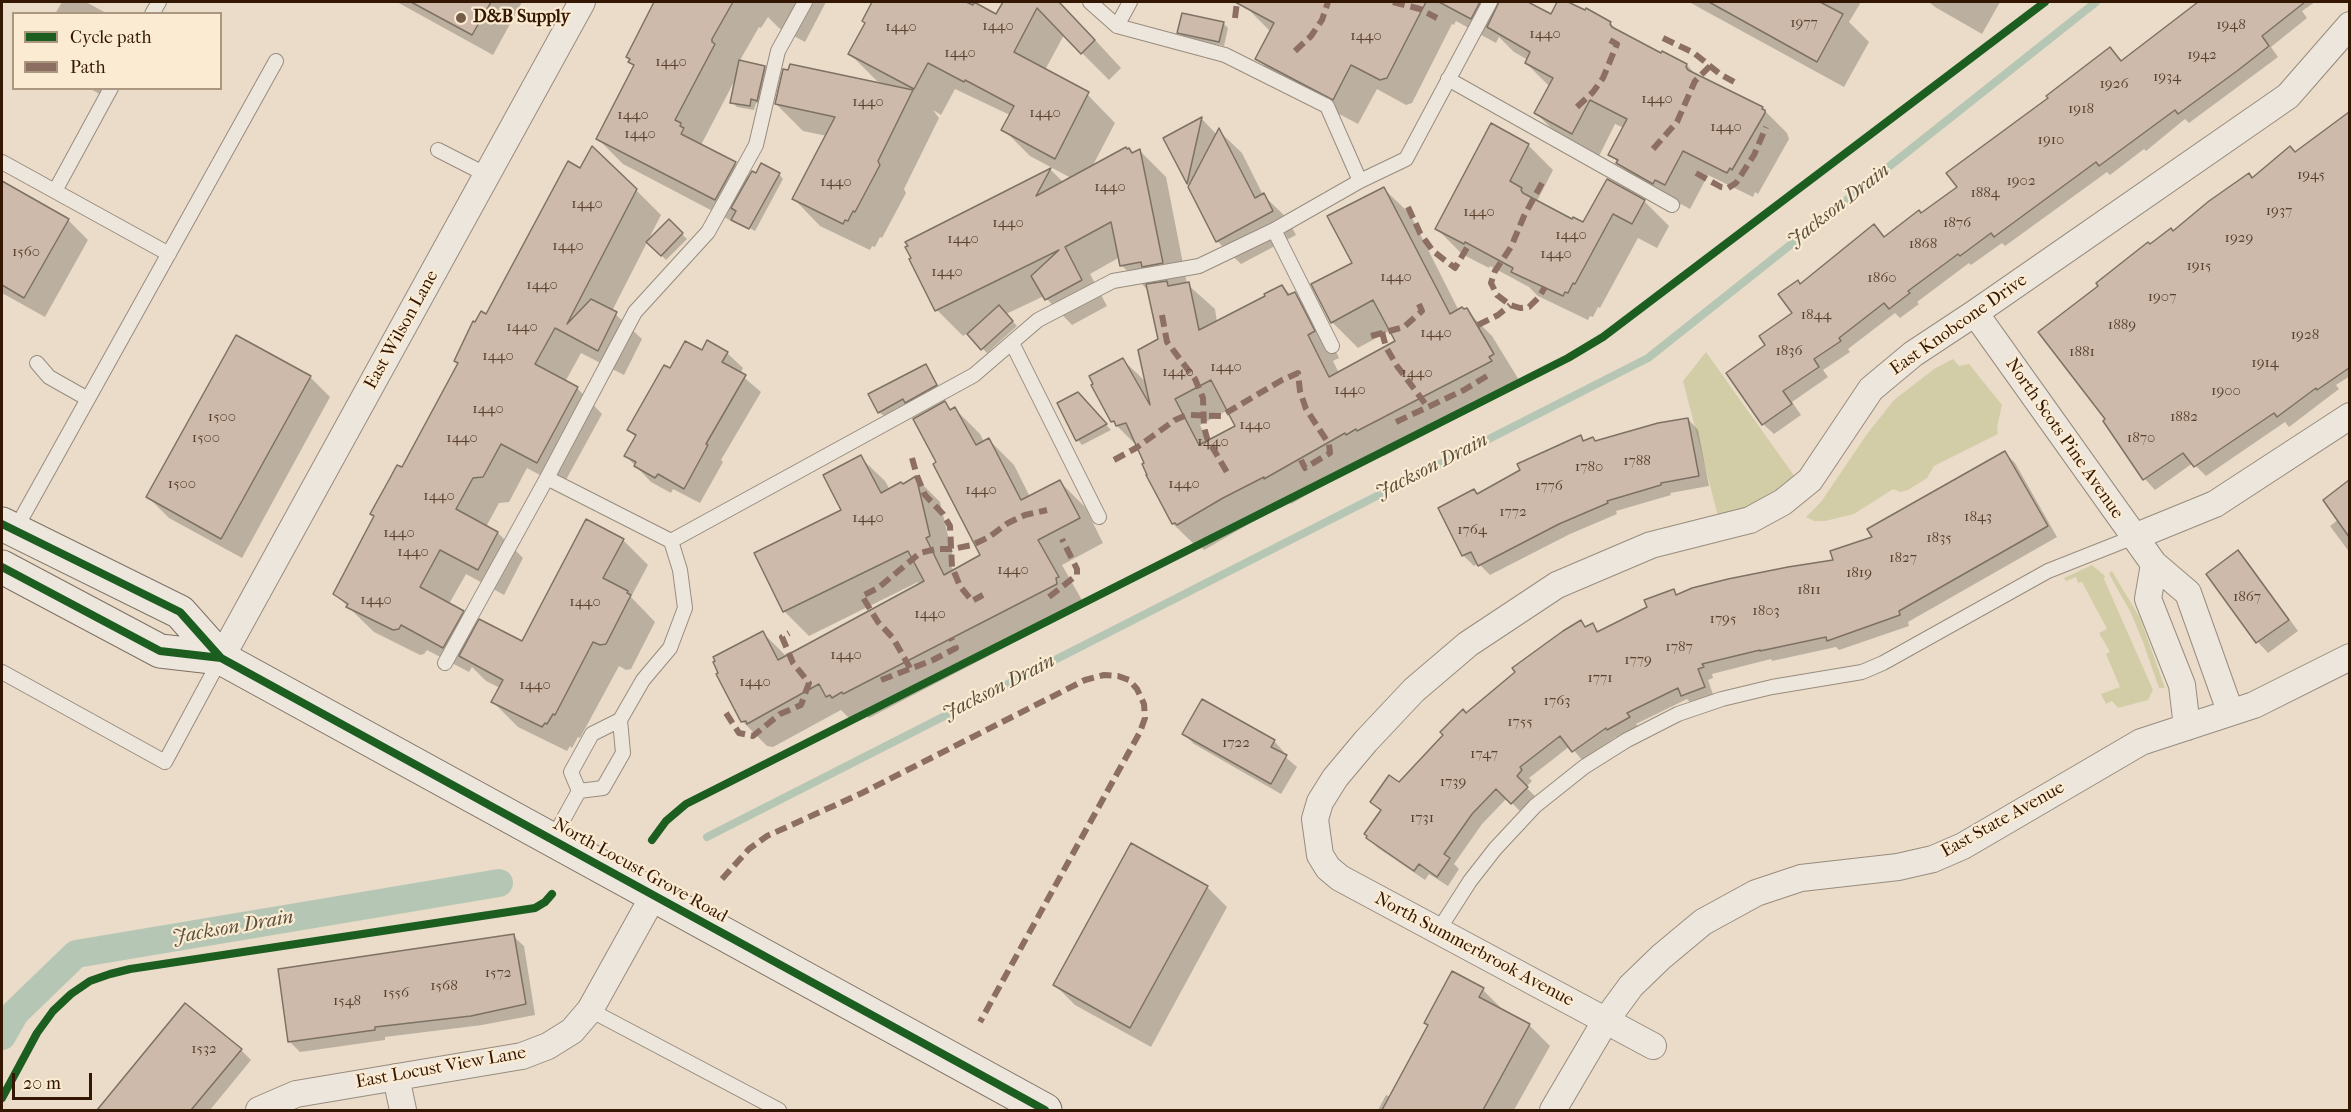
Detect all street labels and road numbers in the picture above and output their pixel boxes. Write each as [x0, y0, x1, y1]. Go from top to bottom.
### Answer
street label: East Wilson Lane [360, 267, 444, 393]
street label: East Knobcone Drive [1886, 270, 2032, 380]
street label: North Scots Pine Avenue [2000, 355, 2128, 523]
street label: East State Avenue [1938, 777, 2068, 863]
street label: North Locust Grove Road [549, 814, 731, 928]
street label: North Summerbrook Avenue [1371, 888, 1577, 1012]
street label: East Locust View Lane [354, 1042, 528, 1094]

